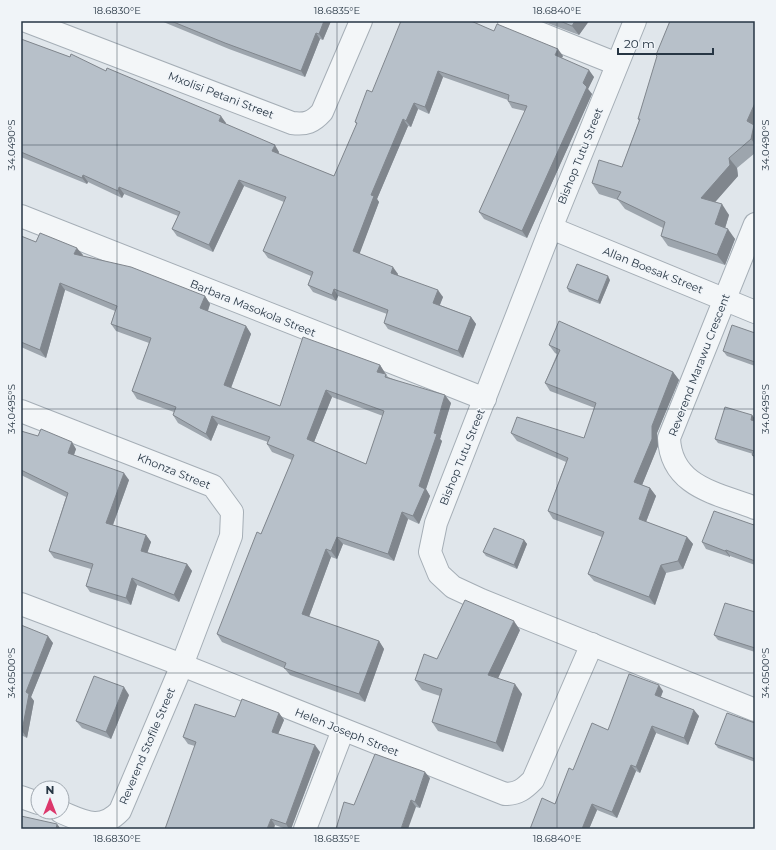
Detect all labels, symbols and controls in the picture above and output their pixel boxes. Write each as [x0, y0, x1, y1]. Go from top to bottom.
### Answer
text: 18.6830°E [93, 4, 141, 17]
text: 18.6835°E [314, 4, 361, 17]
text: 18.6840°E [533, 4, 582, 17]
scale bar [618, 30, 713, 56]
text: 20 m [624, 36, 655, 51]
street label: Mxolisi Petani Street [166, 68, 276, 122]
street label: Bishop Tutu Street [554, 105, 606, 206]
text: 34.0490°S [5, 120, 18, 170]
text: 34.0490°S [759, 120, 772, 170]
street label: Allan Boesak Street [601, 243, 706, 297]
street label: Barbara Masokola Street [188, 276, 318, 340]
street label: Reverend Marawu Crescent [665, 291, 733, 438]
text: 34.0495°S [5, 384, 18, 434]
text: 34.0495°S [759, 384, 772, 434]
street label: Bishop Tutu Street [436, 406, 488, 507]
street label: Khonza Street [135, 450, 213, 492]
text: 34.0500°S [5, 648, 18, 698]
text: 34.0500°S [759, 648, 772, 698]
street label: Reverend Stofile Street [116, 685, 178, 807]
street label: Helen Joseph Street [293, 705, 402, 759]
north arrow [30, 780, 70, 820]
text: N [46, 783, 54, 797]
text: 18.6830°E [93, 832, 141, 845]
text: 18.6835°E [314, 832, 361, 845]
text: 18.6840°E [533, 832, 582, 845]

